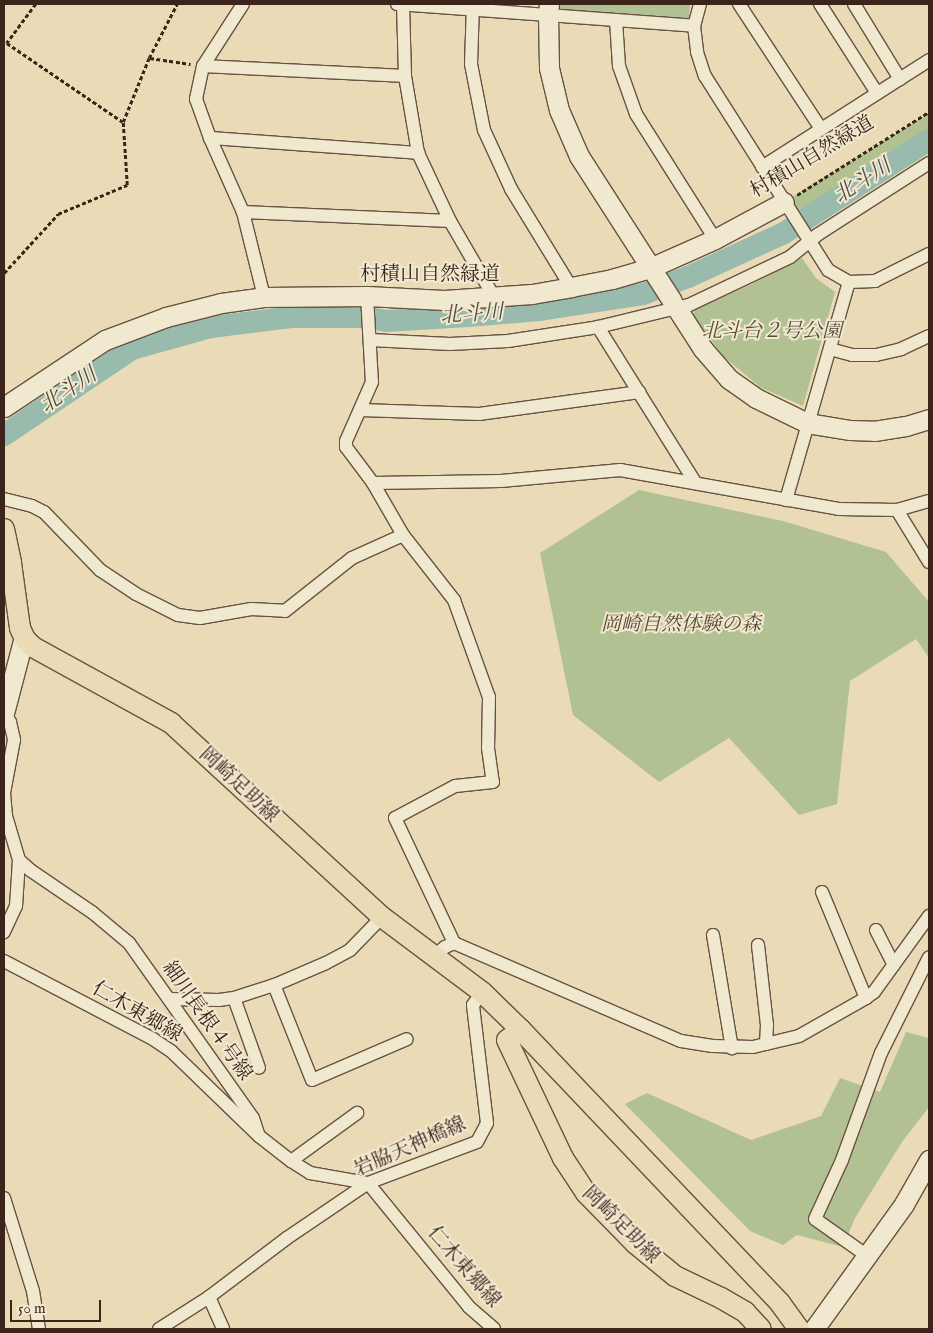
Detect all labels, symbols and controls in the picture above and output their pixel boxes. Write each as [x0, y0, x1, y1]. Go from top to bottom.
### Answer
street label: 村積山自然緑道 [746, 111, 878, 203]
water label: 北斗川 [830, 154, 896, 210]
street label: 村積山自然緑道 [360, 262, 500, 286]
water label: 北斗川 [440, 300, 504, 330]
park label: 北斗台２号公園 [702, 319, 842, 343]
water label: 北斗川 [36, 363, 102, 419]
park label: 岡崎自然体験の森 [601, 612, 761, 636]
street label: 岡崎足助線 [194, 742, 284, 828]
street label: 細川長根４号線 [157, 957, 257, 1085]
street label: 仁木東郷線 [88, 977, 186, 1047]
street label: 岩脇天神橋線 [350, 1112, 470, 1182]
street label: 岡崎足助線 [577, 1181, 665, 1269]
street label: 仁木東郷線 [422, 1221, 506, 1313]
scale bar [12, 1290, 104, 1322]
text: 50 m [18, 1299, 46, 1318]

